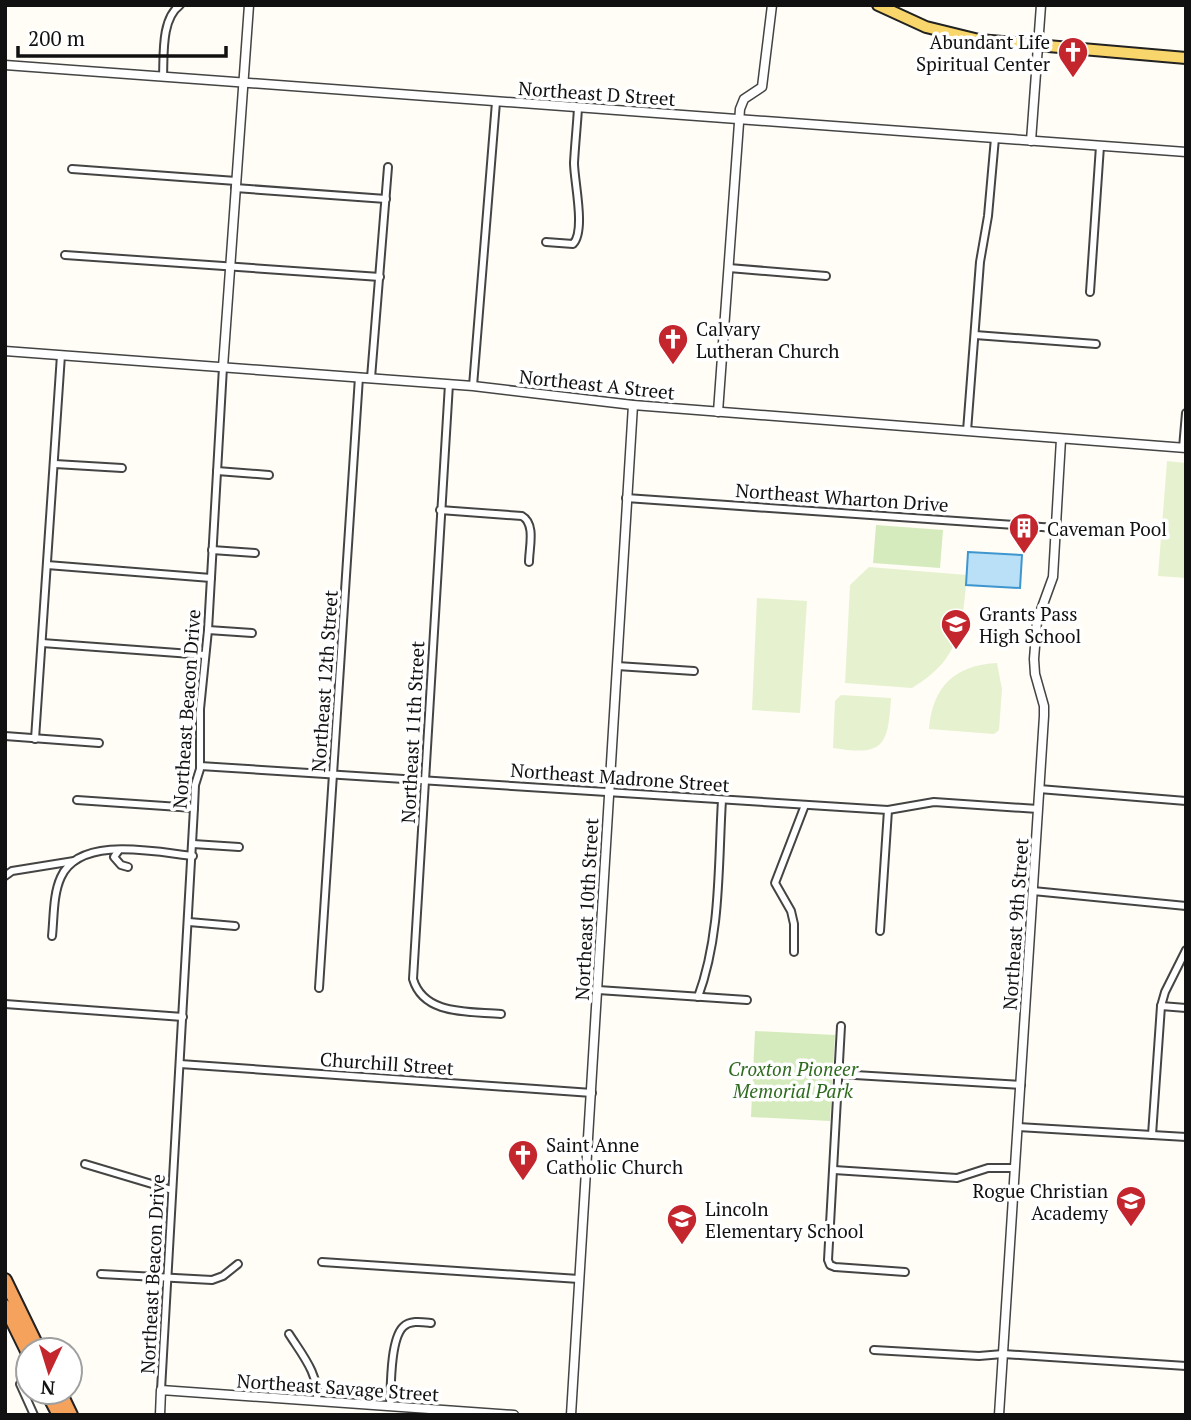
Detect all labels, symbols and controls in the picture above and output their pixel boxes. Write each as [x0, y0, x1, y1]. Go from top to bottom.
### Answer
scale bar [18, 14, 226, 58]
text: 200 m [28, 24, 85, 52]
place label: Abundant Life Spiritual Center [916, 29, 1051, 76]
church icon: Abundant Life Spiritual Center [1056, 35, 1090, 79]
street label: Northeast D Street [517, 75, 677, 111]
place label: Calvary Lutheran Church [696, 316, 840, 363]
church icon: Calvary Lutheran Church [656, 322, 690, 366]
street label: Northeast A Street [518, 363, 676, 405]
street label: Northeast Wharton Drive [735, 477, 949, 517]
building icon: Caveman Pool [1007, 511, 1041, 555]
place label: Caveman Pool [1047, 516, 1167, 541]
street label: Northeast 12th Street [305, 589, 343, 773]
place label: Grants Pass High School [979, 601, 1081, 648]
school or university icon: Grants Pass High School [939, 607, 973, 651]
street label: Northeast Beacon Drive [167, 608, 205, 810]
street label: Northeast 11th Street [395, 640, 429, 824]
street label: Northeast Madrone Street [510, 757, 730, 797]
street label: Northeast 10th Street [569, 817, 603, 1001]
street label: Northeast 9th Street [997, 837, 1033, 1011]
street label: Churchill Street [319, 1046, 455, 1080]
park label: Croxton Pioneer Memorial Park [728, 1056, 859, 1103]
place label: Saint Anne Catholic Church [546, 1132, 683, 1179]
church icon: Saint Anne Catholic Church [506, 1138, 540, 1182]
street label: Northeast Beacon Drive [134, 1173, 170, 1375]
place label: Rogue Christian Academy [972, 1178, 1108, 1225]
school or university icon: Rogue Christian Academy [1114, 1184, 1148, 1228]
place label: Lincoln Elementary School [705, 1196, 864, 1243]
school or university icon: Lincoln Elementary School [665, 1202, 699, 1246]
north arrow [14, 1336, 84, 1406]
street label: Northeast Savage Street [236, 1367, 440, 1407]
text: N [39, 1375, 56, 1401]

